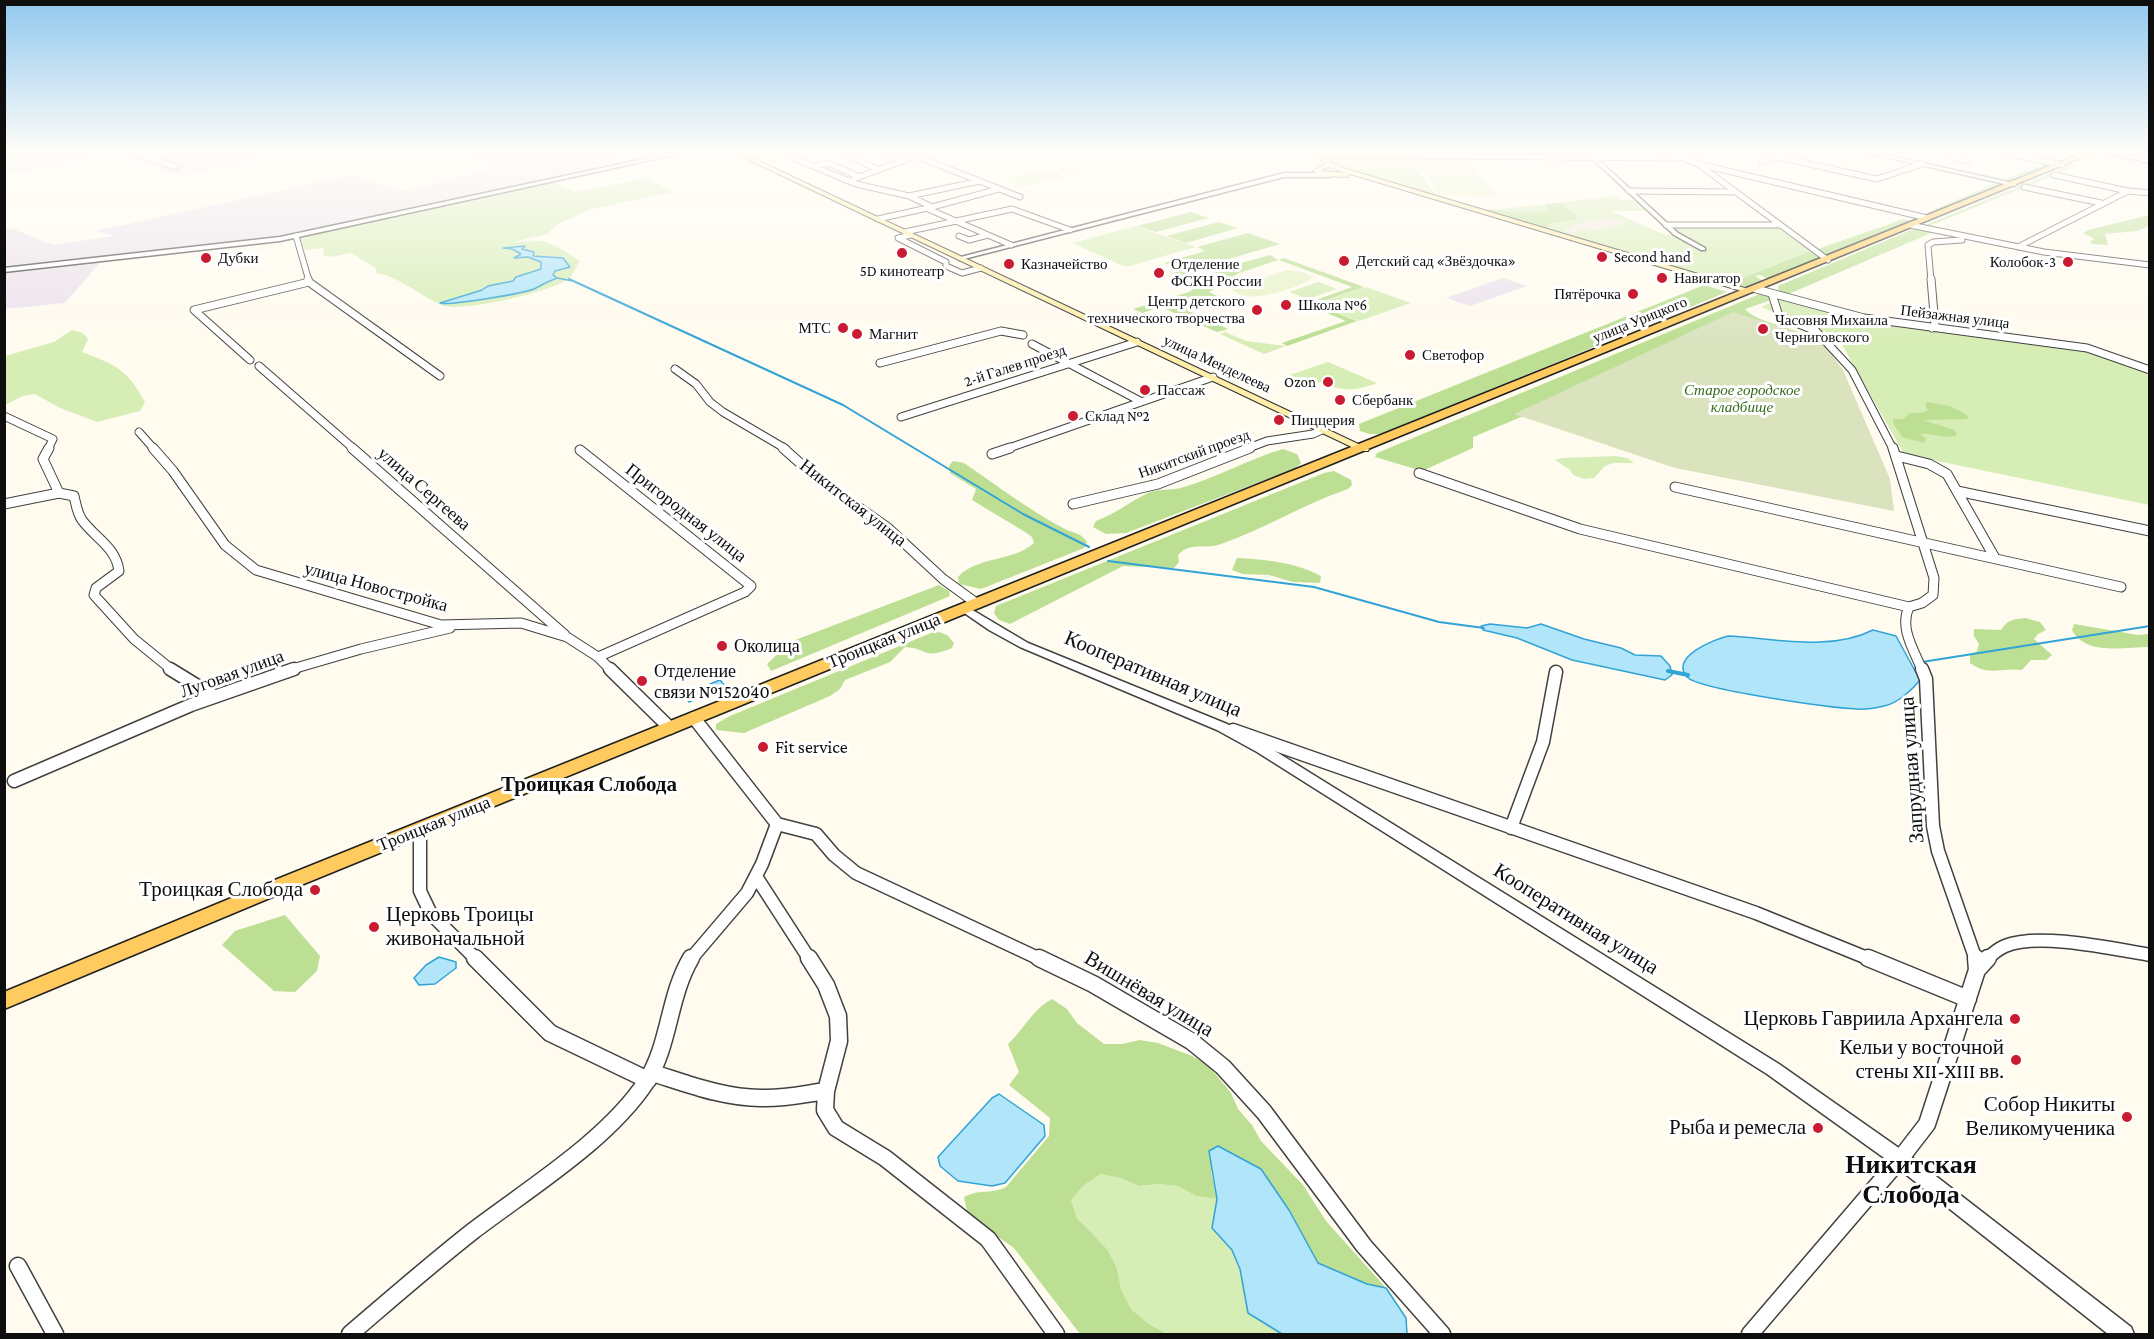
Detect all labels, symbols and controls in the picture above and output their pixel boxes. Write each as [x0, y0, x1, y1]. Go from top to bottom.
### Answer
marker: 5D кинотеатр [895, 246, 909, 260]
place label: Second hand [1614, 248, 1691, 266]
place label: Дубки [218, 249, 258, 267]
marker: Second hand [1595, 250, 1609, 264]
marker: Дубки [199, 251, 213, 265]
place label: Детский сад «Звёздочка» [1356, 252, 1516, 270]
place label: Колобок-3 [1990, 253, 2056, 271]
marker: Детский сад «Звёздочка» [1337, 254, 1351, 268]
place label: Казначейство [1021, 255, 1107, 273]
place label: Отделение ФСКН России [1171, 255, 1262, 290]
marker: Колобок-3 [2061, 255, 2075, 269]
marker: Казначейство [1002, 257, 1016, 271]
place label: 5D кинотеатр [860, 262, 944, 280]
marker: Отделение ФСКН России [1152, 266, 1166, 280]
place label: Навигатор [1674, 269, 1740, 287]
marker: Навигатор [1655, 271, 1669, 285]
place label: Пятёрочка [1554, 285, 1621, 303]
marker: Пятёрочка [1626, 287, 1640, 301]
place label: Центр детского технического творчества [1088, 292, 1245, 327]
street label: улица Урицкого [1590, 293, 1690, 347]
place label: Школа №6 [1298, 296, 1367, 314]
marker: Школа №6 [1279, 298, 1293, 312]
street label: Пейзажная улица [1899, 301, 2011, 333]
marker: Центр детского технического творчества [1250, 303, 1264, 317]
place label: Часовня Михаила Черниговского [1775, 311, 1888, 346]
place label: МТС [798, 319, 831, 337]
marker: МТС [836, 321, 850, 335]
marker: Часовня Михаила Черниговского [1756, 322, 1770, 336]
place label: Магнит [869, 325, 918, 343]
marker: Магнит [850, 327, 864, 341]
street label: улица Менделеева [1160, 331, 1274, 397]
street label: 2-й Галев проезд [962, 341, 1068, 391]
place label: Светофор [1422, 346, 1484, 364]
marker: Светофор [1403, 348, 1417, 362]
place label: Ozon [1284, 373, 1316, 391]
marker: Ozon [1321, 375, 1335, 389]
place label: Пассаж [1157, 381, 1205, 399]
park label: Старое городское кладбище [1684, 381, 1800, 416]
marker: Пассаж [1138, 383, 1152, 397]
place label: Сбербанк [1352, 391, 1413, 409]
marker: Сбербанк [1333, 393, 1347, 407]
place label: Склад №2 [1085, 407, 1150, 425]
marker: Склад №2 [1066, 409, 1080, 423]
place label: Пиццерия [1291, 411, 1355, 429]
marker: Пиццерия [1272, 413, 1286, 427]
street label: Никитский проезд [1136, 426, 1252, 482]
street label: улица Сергеева [373, 443, 475, 535]
street label: Никитская улица [795, 455, 911, 551]
street label: Пригородная улица [621, 459, 751, 567]
street label: улица Новостройка [302, 557, 450, 617]
street label: Троицкая улица [824, 608, 944, 674]
street label: Кооперативная улица [1061, 625, 1245, 723]
place label: Околица [734, 635, 800, 657]
marker: Околица [715, 639, 729, 653]
street label: Луговая улица [177, 645, 287, 703]
place label: Отделение связи №152040 [654, 660, 770, 702]
marker: Отделение связи №152040 [635, 674, 649, 688]
street label: Запрудная улица [1894, 696, 1930, 844]
place label: Fit service [775, 736, 848, 758]
marker: Fit service [756, 740, 770, 754]
district label: Троицкая Слобода [501, 772, 677, 798]
street label: Троицкая улица [374, 791, 494, 857]
street label: Кооперативная улица [1489, 858, 1663, 980]
place label: Троицкая Слобода [139, 877, 303, 903]
marker: Троицкая Слобода [308, 883, 322, 897]
place label: Церковь Троицы живоначальной [386, 902, 534, 952]
marker: Церковь Троицы живоначальной [367, 920, 381, 934]
street label: Вишнёвая улица [1080, 946, 1218, 1042]
place label: Церковь Гавриила Архангела [1743, 1006, 2003, 1032]
marker: Церковь Гавриила Архангела [2008, 1012, 2022, 1026]
place label: Кельи у восточной стены XII-XIII вв. [1839, 1035, 2004, 1085]
marker: Кельи у восточной стены XII-XIII вв. [2009, 1053, 2023, 1067]
place label: Собор Никиты Великомученика [1965, 1092, 2115, 1142]
marker: Собор Никиты Великомученика [2120, 1110, 2134, 1124]
place label: Рыба и ремесла [1669, 1115, 1806, 1141]
marker: Рыба и ремесла [1811, 1121, 1825, 1135]
district label: Никитская Слобода [1845, 1149, 1977, 1210]

